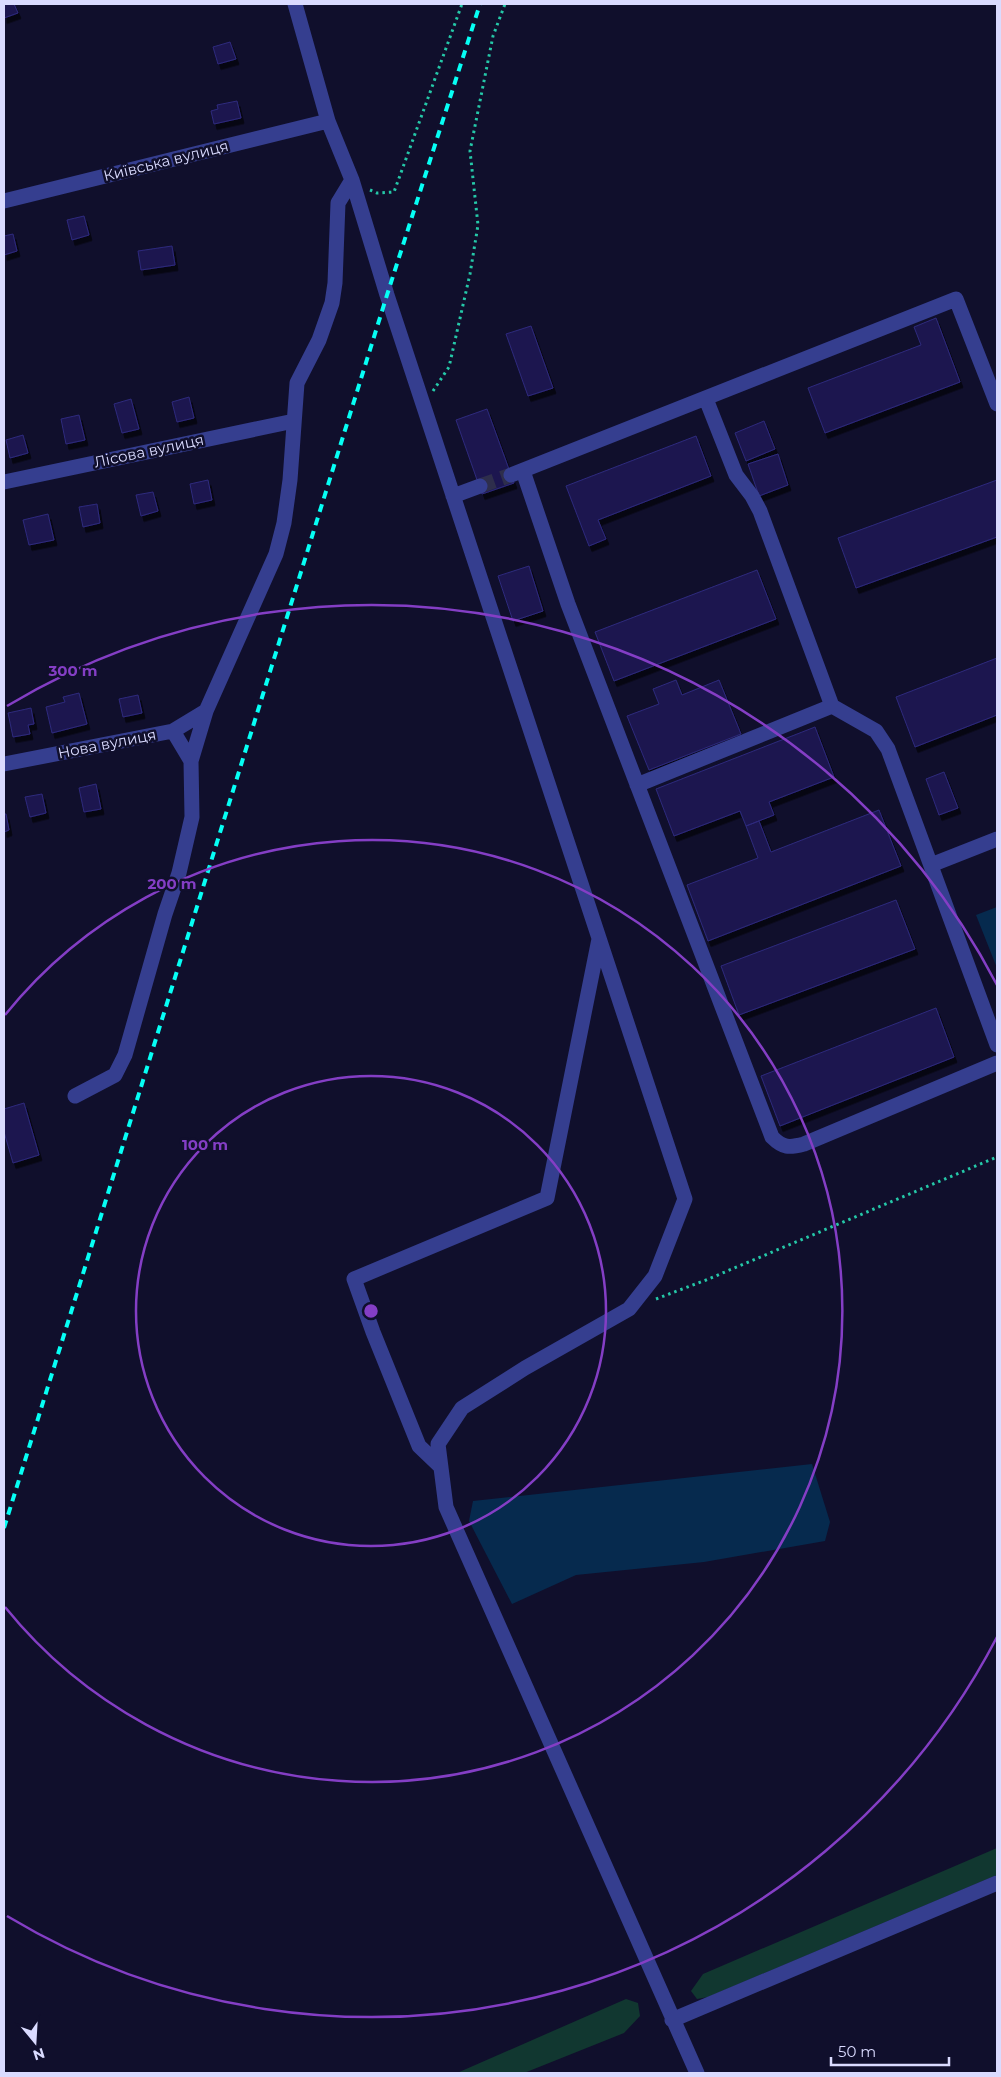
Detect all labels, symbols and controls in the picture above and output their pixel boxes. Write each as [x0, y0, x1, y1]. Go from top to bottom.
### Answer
street label: Київська вулиця [101, 136, 230, 185]
street label: Лісова вулиця [92, 430, 206, 471]
text: 300 m [47, 661, 98, 680]
street label: Нова вулиця [56, 725, 158, 762]
text: 200 m [147, 874, 197, 893]
text: 100 m [182, 1135, 228, 1154]
centre of rings [362, 1302, 380, 1320]
north arrow [10, 2017, 60, 2067]
scale bar [831, 2034, 948, 2066]
text: 50 m [838, 2042, 876, 2061]
text: N [31, 2044, 47, 2065]

